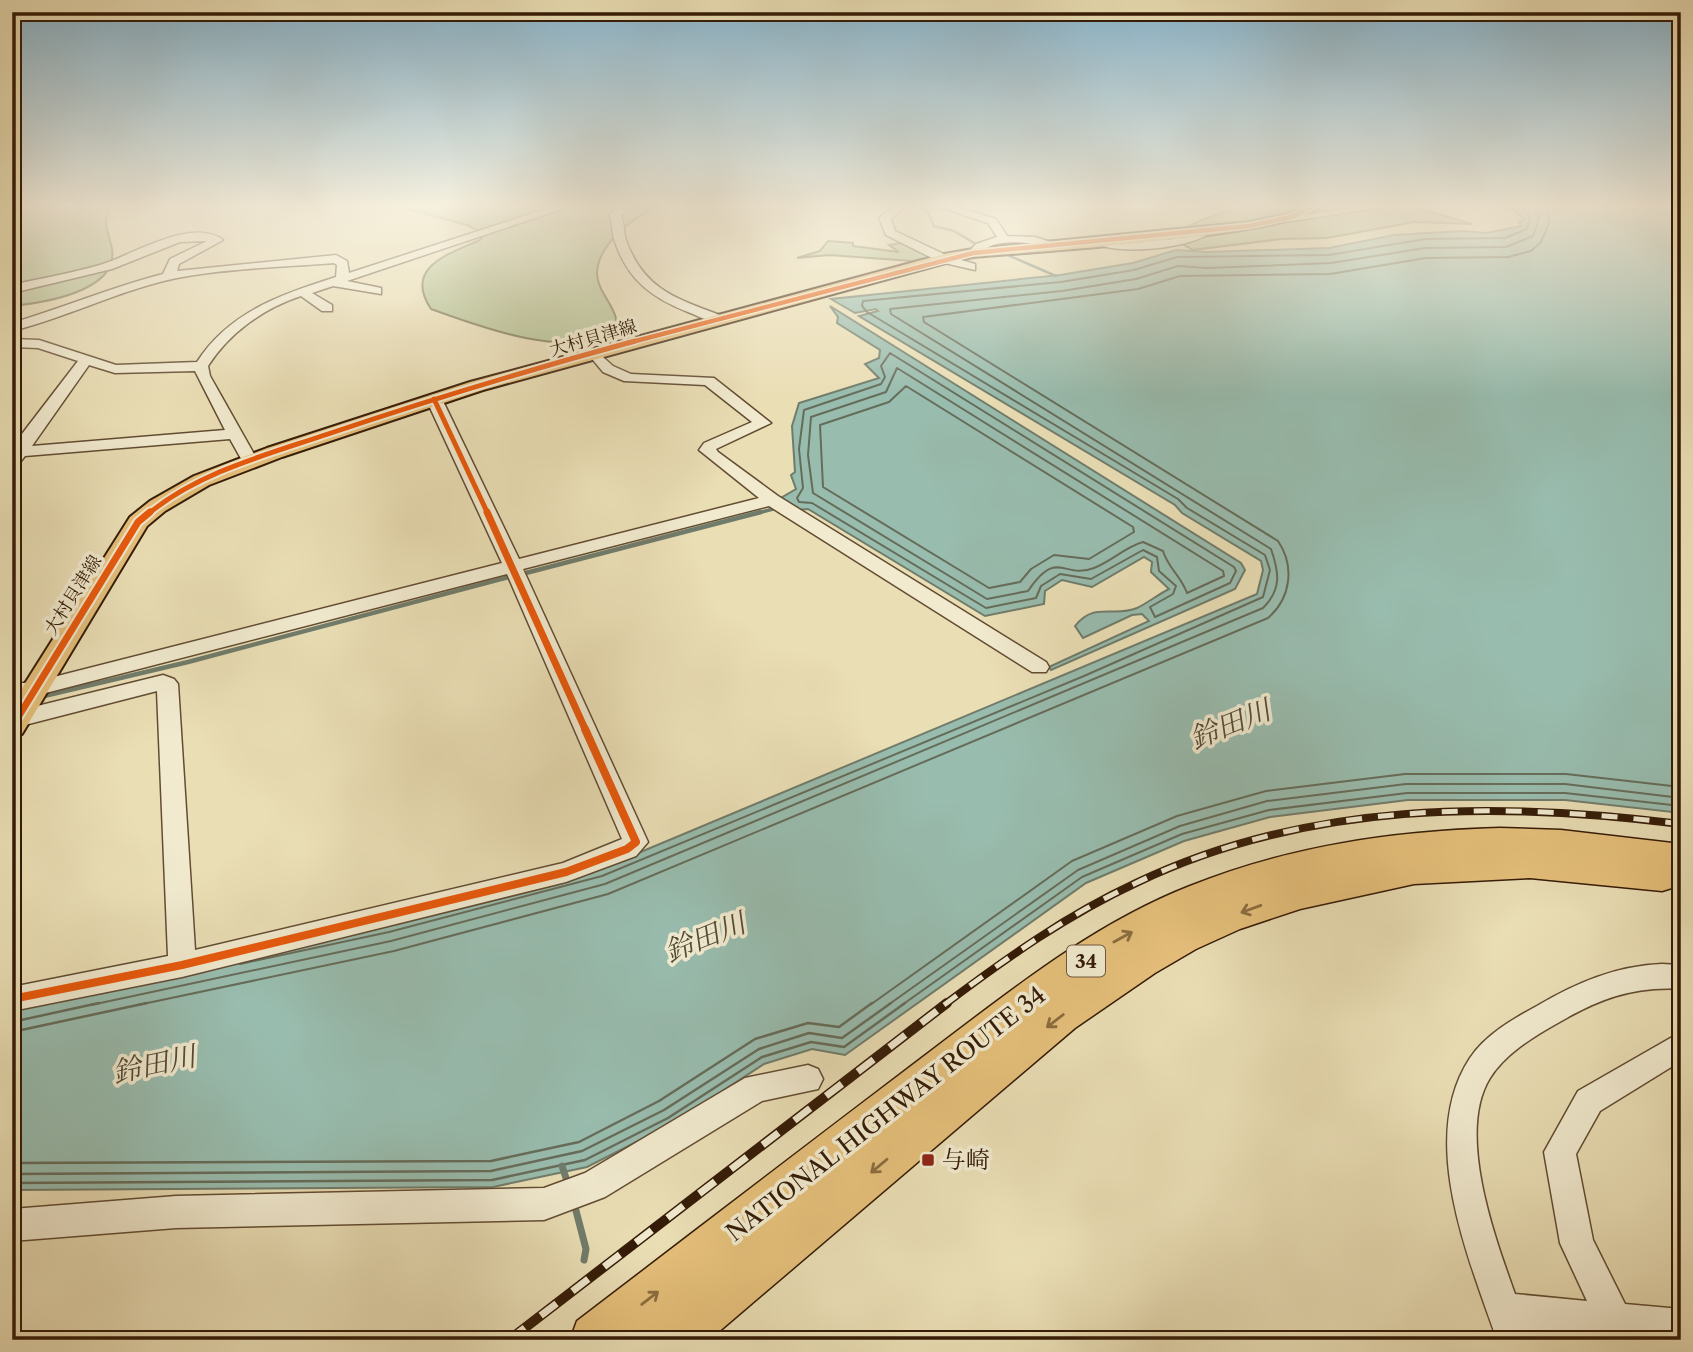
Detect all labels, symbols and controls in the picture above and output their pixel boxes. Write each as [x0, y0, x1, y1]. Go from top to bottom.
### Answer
street label: 大村貝津線 [547, 315, 639, 361]
street label: 大村貝津線 [40, 551, 106, 639]
water label: 鈴田川 [1185, 691, 1278, 755]
water label: 鈴田川 [660, 904, 753, 968]
one-way arrow [1241, 904, 1263, 916]
one-way arrow [1112, 930, 1133, 944]
road number: 34 [1067, 945, 1105, 976]
street label: NATIONAL HIGHWAY ROUTE 34 [720, 980, 1051, 1247]
one-way arrow [1046, 1014, 1064, 1029]
water label: 鈴田川 [109, 1038, 202, 1089]
place label: 与崎 [942, 1145, 990, 1174]
marker: 与崎 [920, 1152, 936, 1168]
one-way arrow [870, 1158, 888, 1174]
one-way arrow [640, 1290, 659, 1305]

